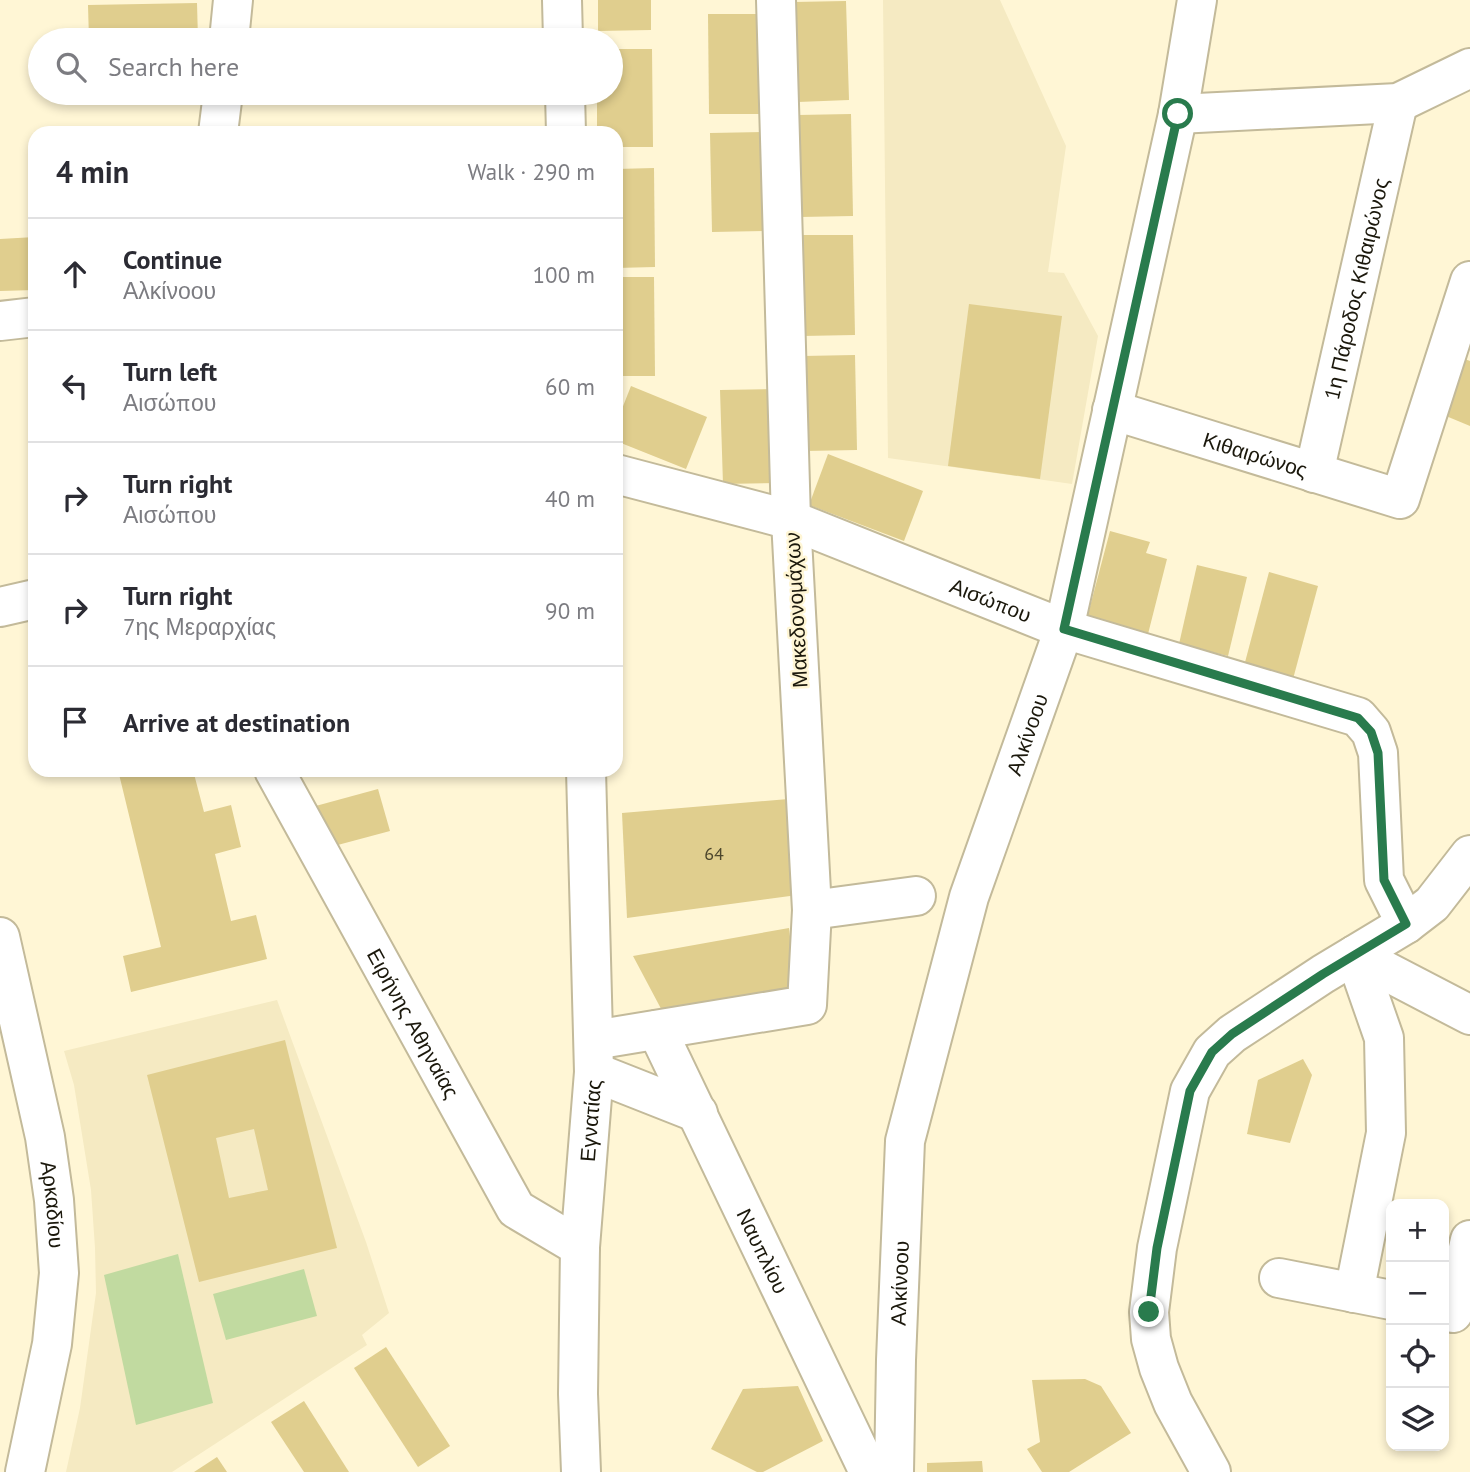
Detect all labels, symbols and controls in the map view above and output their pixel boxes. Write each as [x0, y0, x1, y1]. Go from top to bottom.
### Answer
search box [28, 28, 623, 105]
icon: search [52, 48, 90, 86]
text: Search here [108, 50, 239, 83]
route start [1162, 98, 1193, 129]
text: 4 min [56, 152, 129, 191]
text: Walk · 290 m [468, 157, 595, 186]
street label: 1η Πάροδος Κιθαιρώνος [1318, 175, 1394, 402]
text: Continue [123, 243, 222, 276]
icon: ahead [56, 255, 94, 293]
text: 100 m [533, 260, 595, 289]
text: Αλκίνοου [123, 276, 216, 305]
text: Turn left [123, 355, 217, 388]
icon: left [56, 367, 94, 405]
text: 60 m [545, 372, 595, 401]
text: Αισώπου [123, 388, 216, 417]
street label: Κιθαιρώνος [1200, 425, 1311, 483]
text: Turn right [123, 467, 232, 500]
icon: right [56, 479, 94, 517]
text: 40 m [545, 484, 595, 513]
text: Αισώπου [123, 500, 216, 529]
street label: Μακεδονομάχων [778, 531, 814, 689]
street label: Αισώπου [946, 571, 1035, 628]
text: Turn right [123, 579, 232, 612]
icon: right [56, 591, 94, 629]
text: 90 m [545, 596, 595, 625]
text: 7ης Μεραρχίας [123, 612, 276, 641]
street label: Αλκίνοου [1000, 690, 1054, 779]
icon: arrive [56, 703, 94, 741]
text: Arrive at destination [123, 706, 350, 739]
house number: 64 [704, 842, 724, 865]
street label: Ειρήνης Αθηναίας [361, 943, 466, 1103]
street label: Εγνατίας [573, 1078, 607, 1163]
street label: Αρκαδίου [35, 1159, 71, 1249]
map controls [1386, 1199, 1449, 1451]
button: + [1386, 1199, 1449, 1262]
street label: Ναυπλίου [731, 1204, 795, 1298]
street label: Αλκίνοου [884, 1240, 914, 1326]
button: − [1386, 1262, 1449, 1325]
route end [1133, 1296, 1164, 1327]
button: locate [1386, 1325, 1449, 1388]
button: layers [1386, 1388, 1449, 1451]

